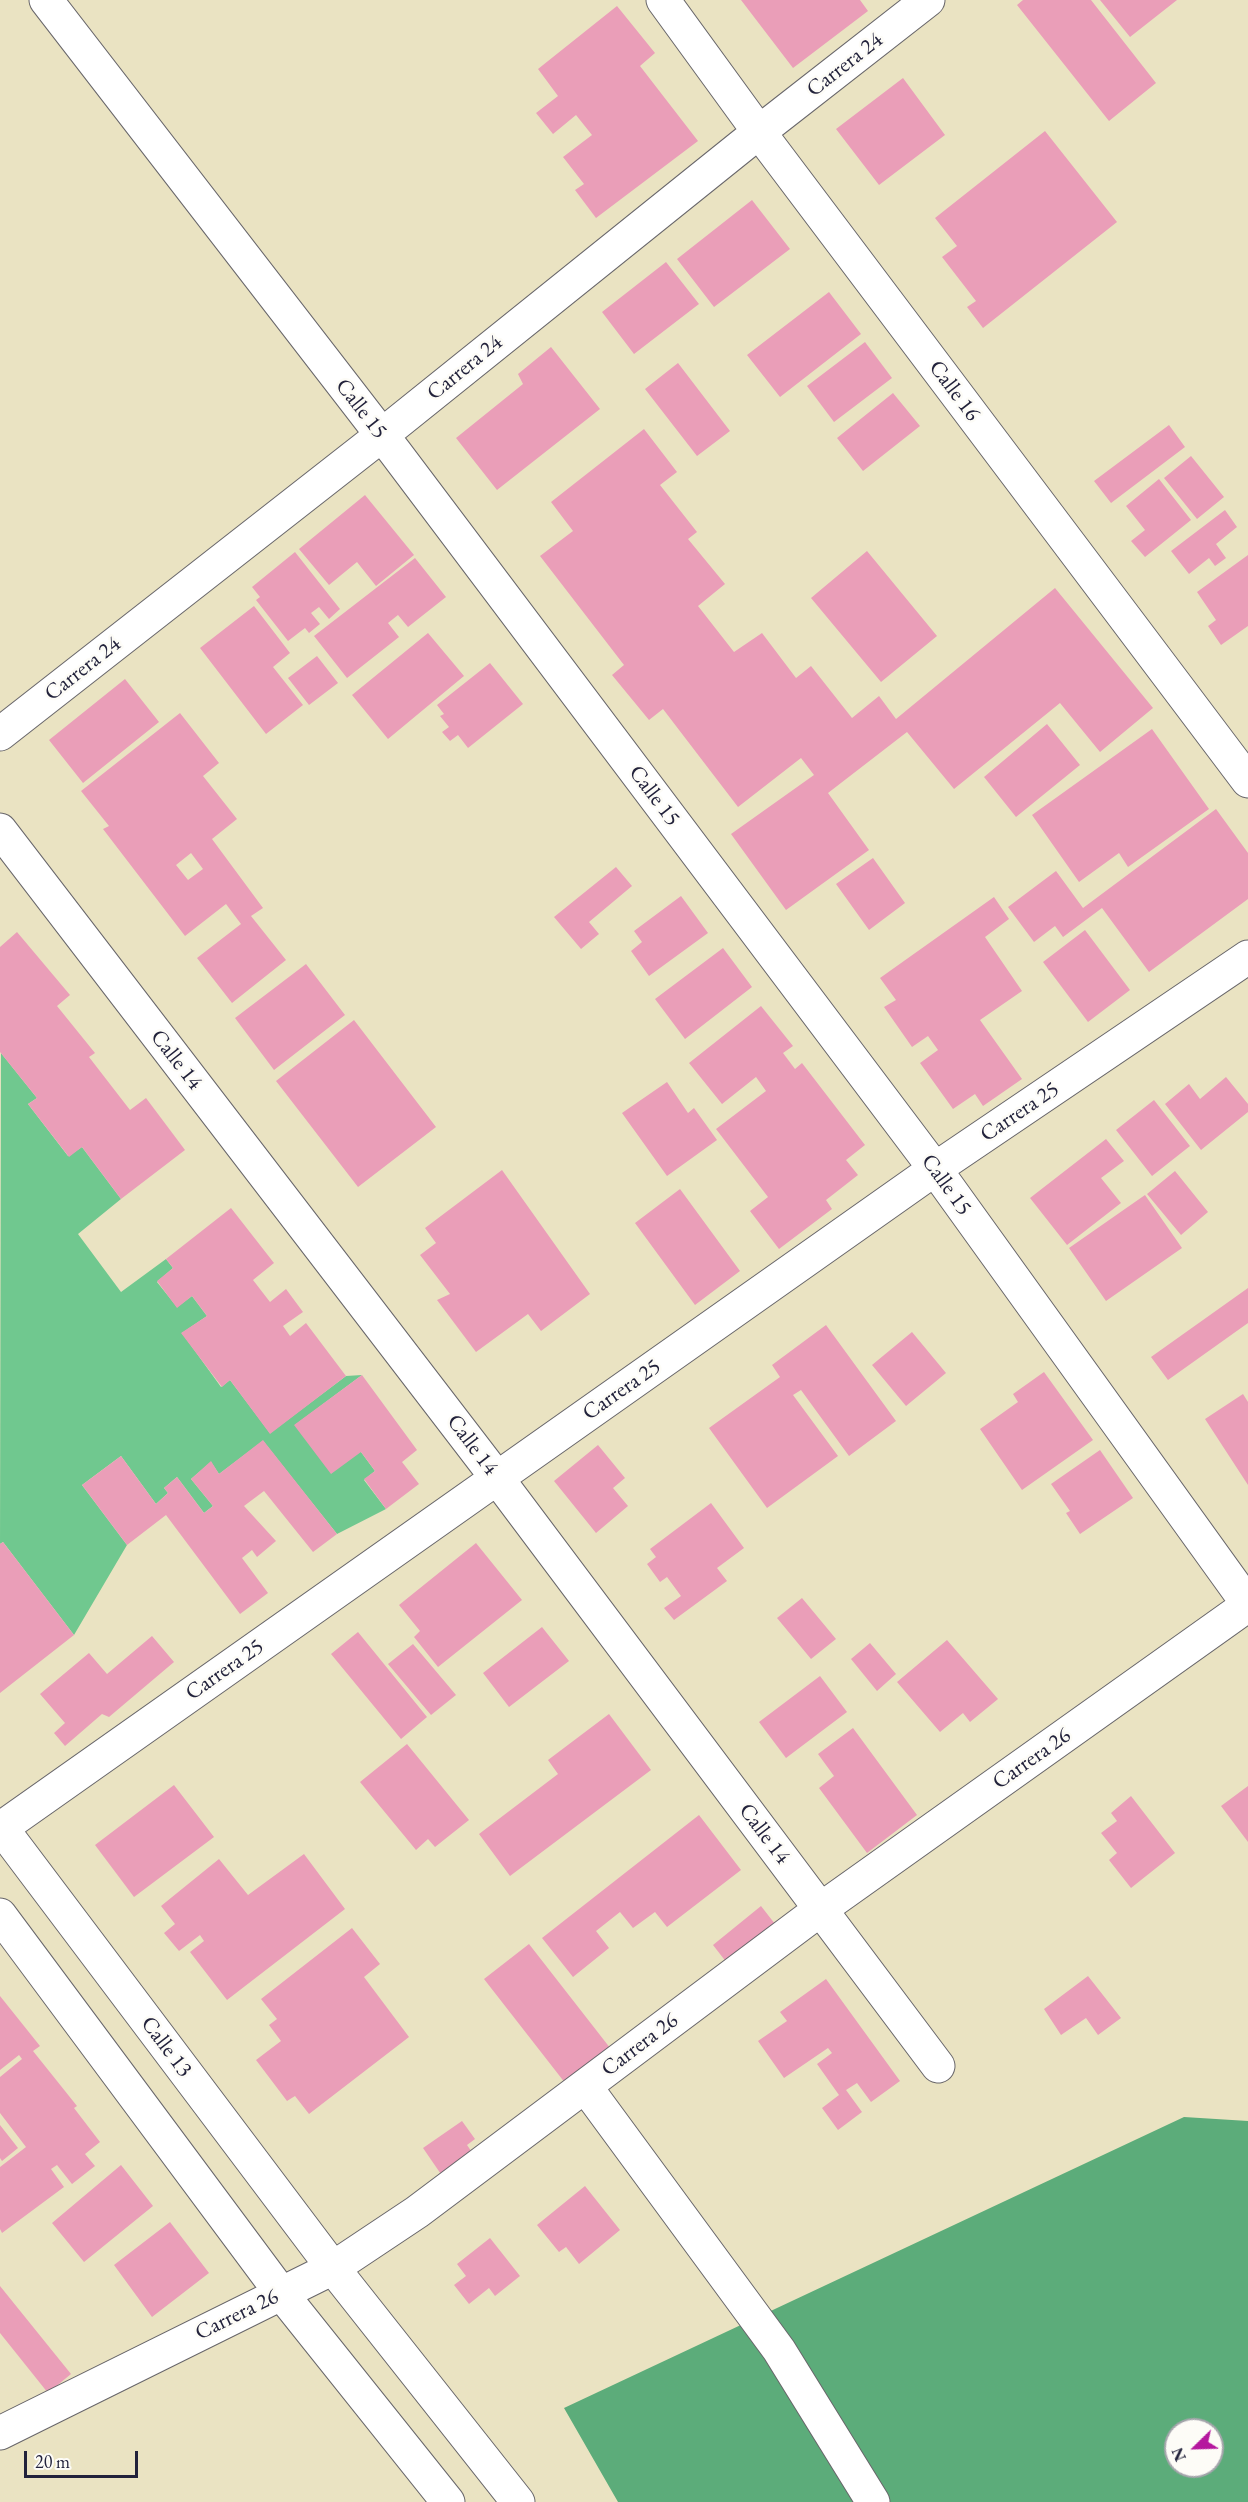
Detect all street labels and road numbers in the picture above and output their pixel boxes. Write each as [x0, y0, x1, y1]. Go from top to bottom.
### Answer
street label: Carrera 24 [802, 27, 888, 103]
street label: Carrera 24 [422, 330, 508, 406]
street label: Calle 16 [923, 355, 985, 427]
street label: Calle 15 [329, 374, 393, 444]
street label: Carrera 24 [40, 631, 126, 707]
street label: Calle 15 [623, 760, 685, 832]
street label: Calle 14 [144, 1025, 208, 1095]
street label: Carrera 25 [976, 1076, 1064, 1148]
street label: Calle 15 [915, 1149, 977, 1221]
street label: Carrera 25 [578, 1354, 666, 1426]
street label: Calle 14 [441, 1409, 503, 1481]
street label: Carrera 25 [181, 1634, 269, 1706]
street label: Carrera 26 [988, 1723, 1076, 1795]
street label: Calle 14 [733, 1798, 795, 1870]
street label: Carrera 26 [596, 2008, 684, 2082]
street label: Calle 13 [135, 2011, 197, 2083]
street label: Carrera 26 [191, 2284, 283, 2346]

